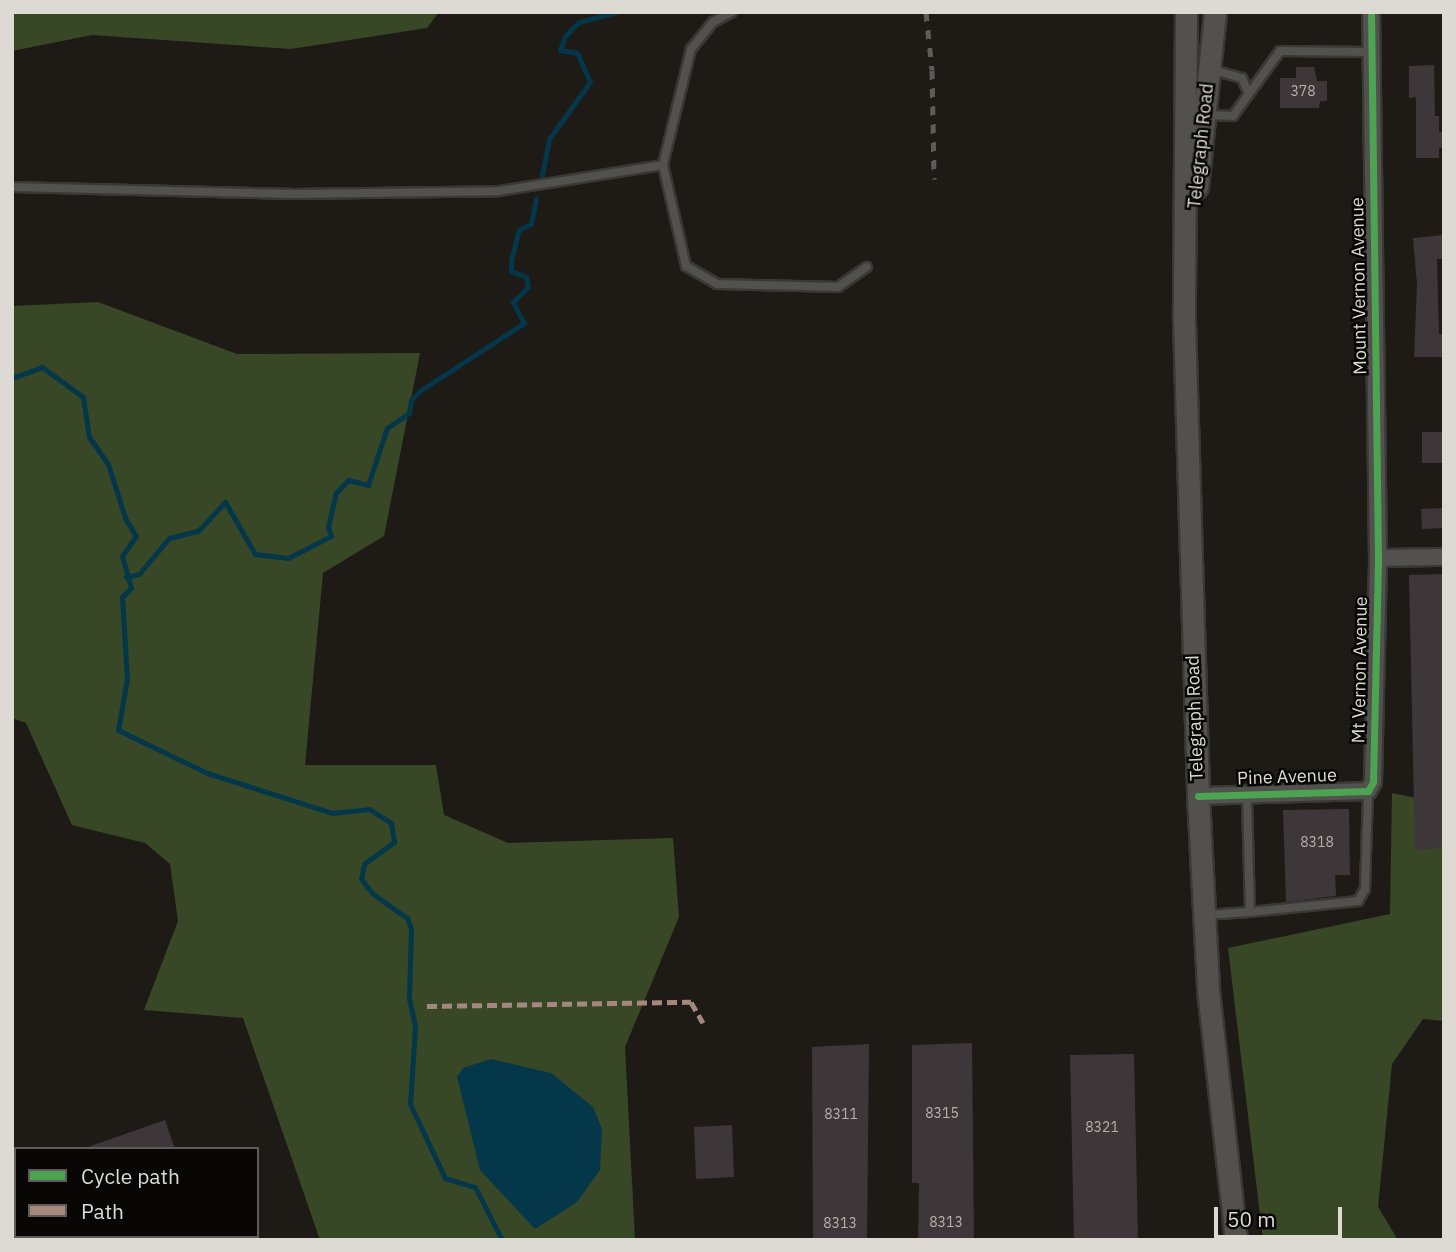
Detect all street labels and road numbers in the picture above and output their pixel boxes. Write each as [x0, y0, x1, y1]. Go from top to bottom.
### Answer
street label: Telegraph Road [1184, 82, 1218, 210]
street label: Mount Vernon Avenue [1347, 197, 1371, 375]
street label: Mt Vernon Avenue [1348, 596, 1372, 744]
street label: Telegraph Road [1182, 655, 1208, 781]
street label: Pine Avenue [1237, 764, 1337, 790]

